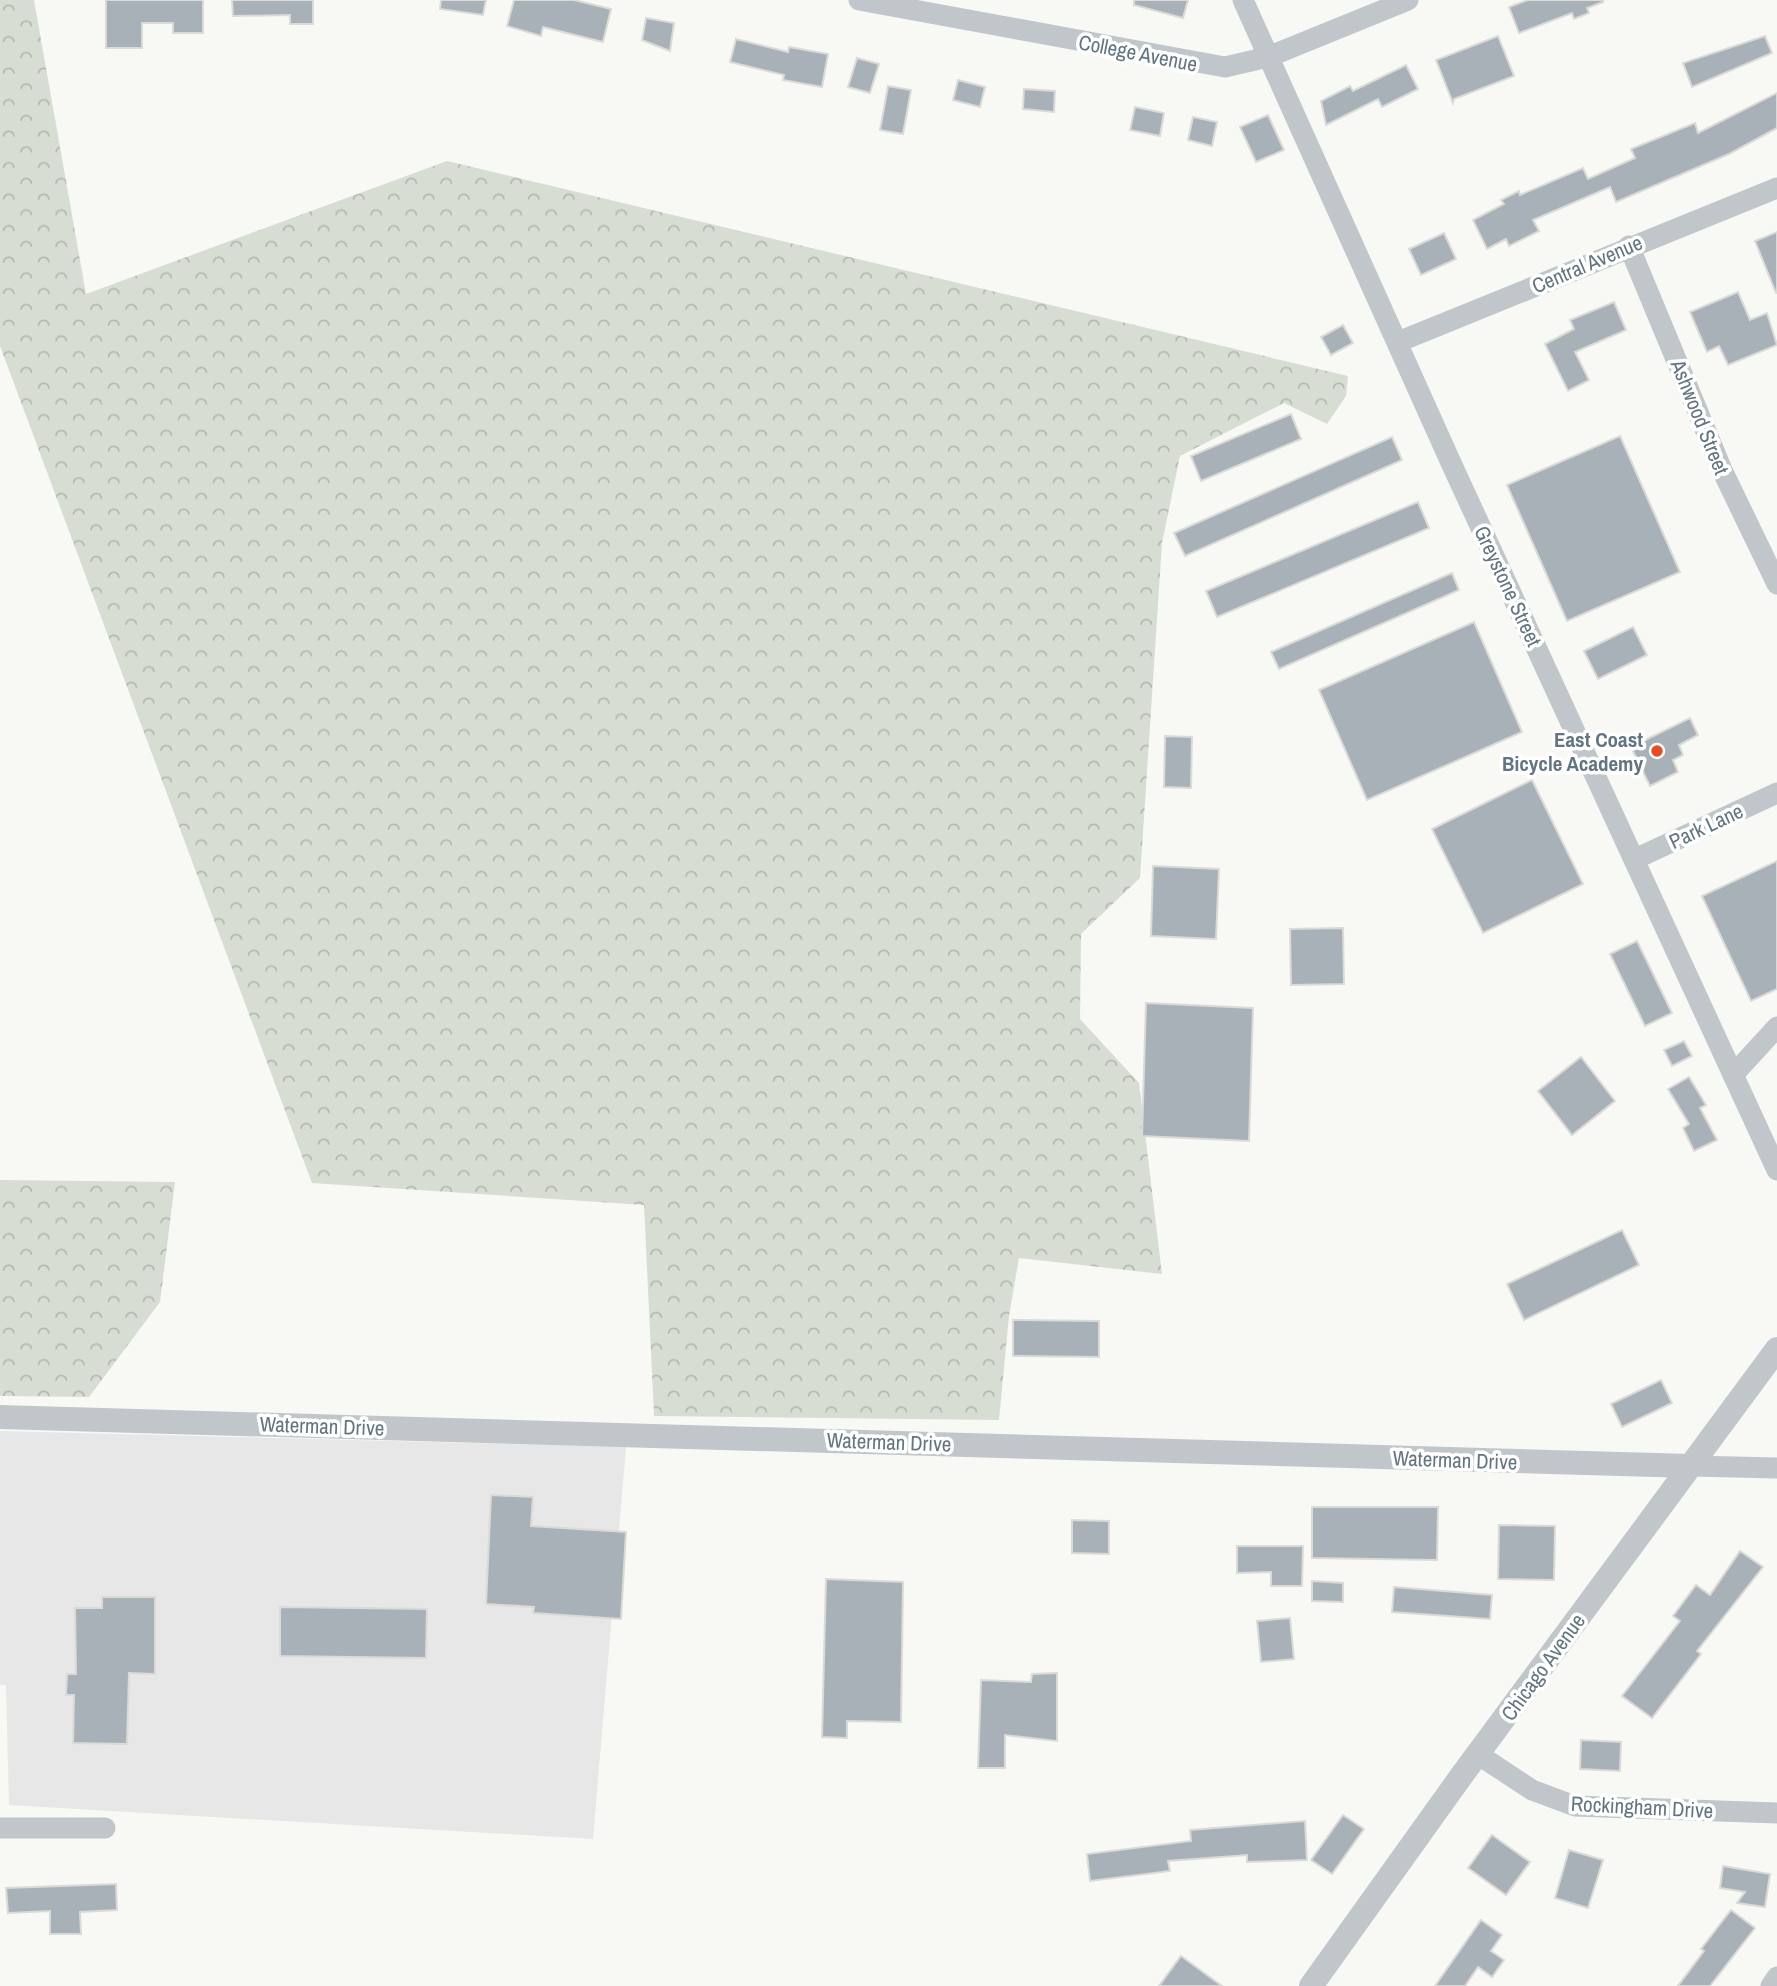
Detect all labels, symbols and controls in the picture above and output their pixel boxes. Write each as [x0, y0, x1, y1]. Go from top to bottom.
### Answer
street label: College Avenue [1076, 27, 1200, 79]
street label: Central Avenue [1527, 228, 1647, 300]
street label: Ashwood Street [1663, 354, 1736, 479]
street label: Greystone Street [1467, 521, 1549, 651]
place label: East Coast Bicycle Academy [1502, 725, 1643, 778]
marker: East Coast Bicycle Academy [1649, 743, 1665, 759]
street label: Park Lane [1664, 796, 1748, 856]
street label: Waterman Drive [259, 1409, 385, 1443]
street label: Waterman Drive [826, 1425, 952, 1459]
street label: Waterman Drive [1392, 1443, 1518, 1477]
street label: Chicago Avenue [1494, 1607, 1592, 1727]
street label: Rockingham Drive [1570, 1789, 1714, 1825]

